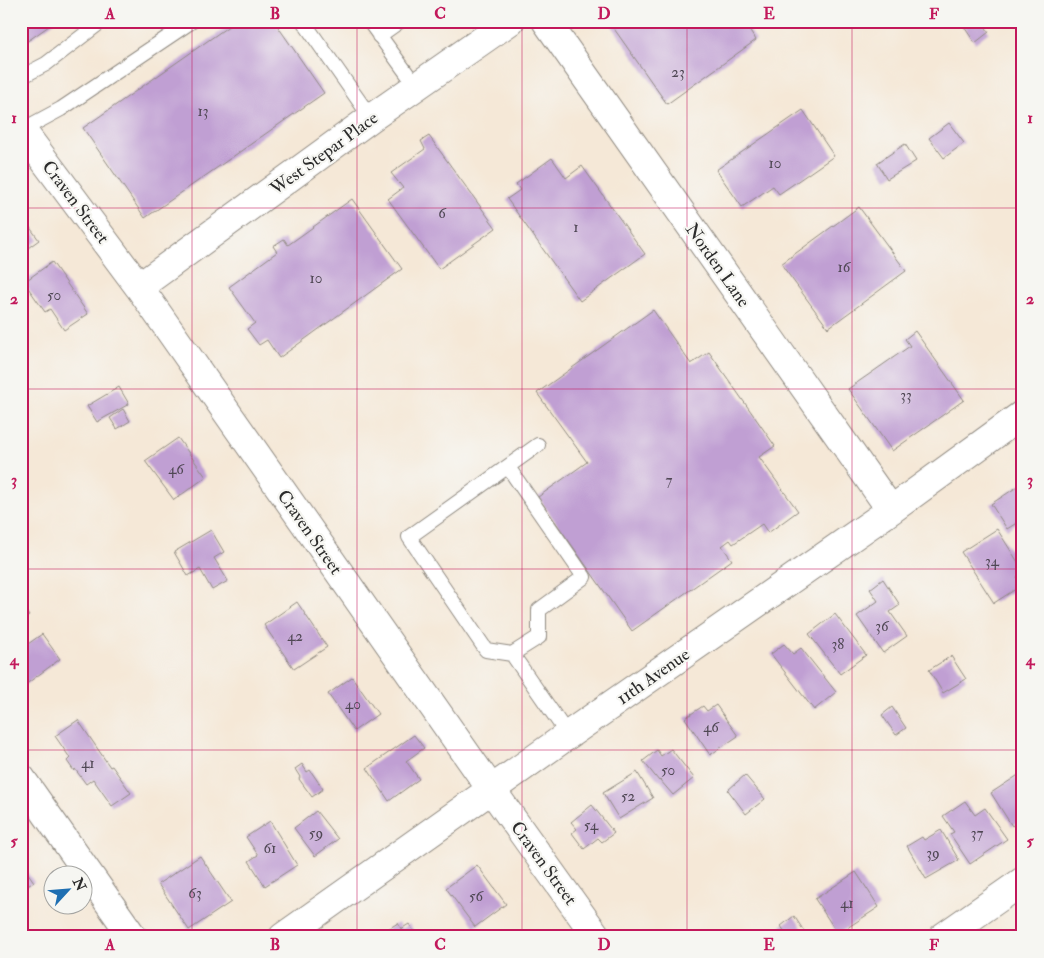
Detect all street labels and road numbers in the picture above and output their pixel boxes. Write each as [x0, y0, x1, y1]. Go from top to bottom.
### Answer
street label: West Stepar Place [265, 106, 383, 201]
street label: Craven Street [37, 156, 114, 249]
street label: Norden Lane [680, 219, 755, 312]
street label: Craven Street [272, 485, 347, 579]
street label: 11th Avenue [612, 643, 695, 710]
street label: Craven Street [505, 817, 582, 910]

